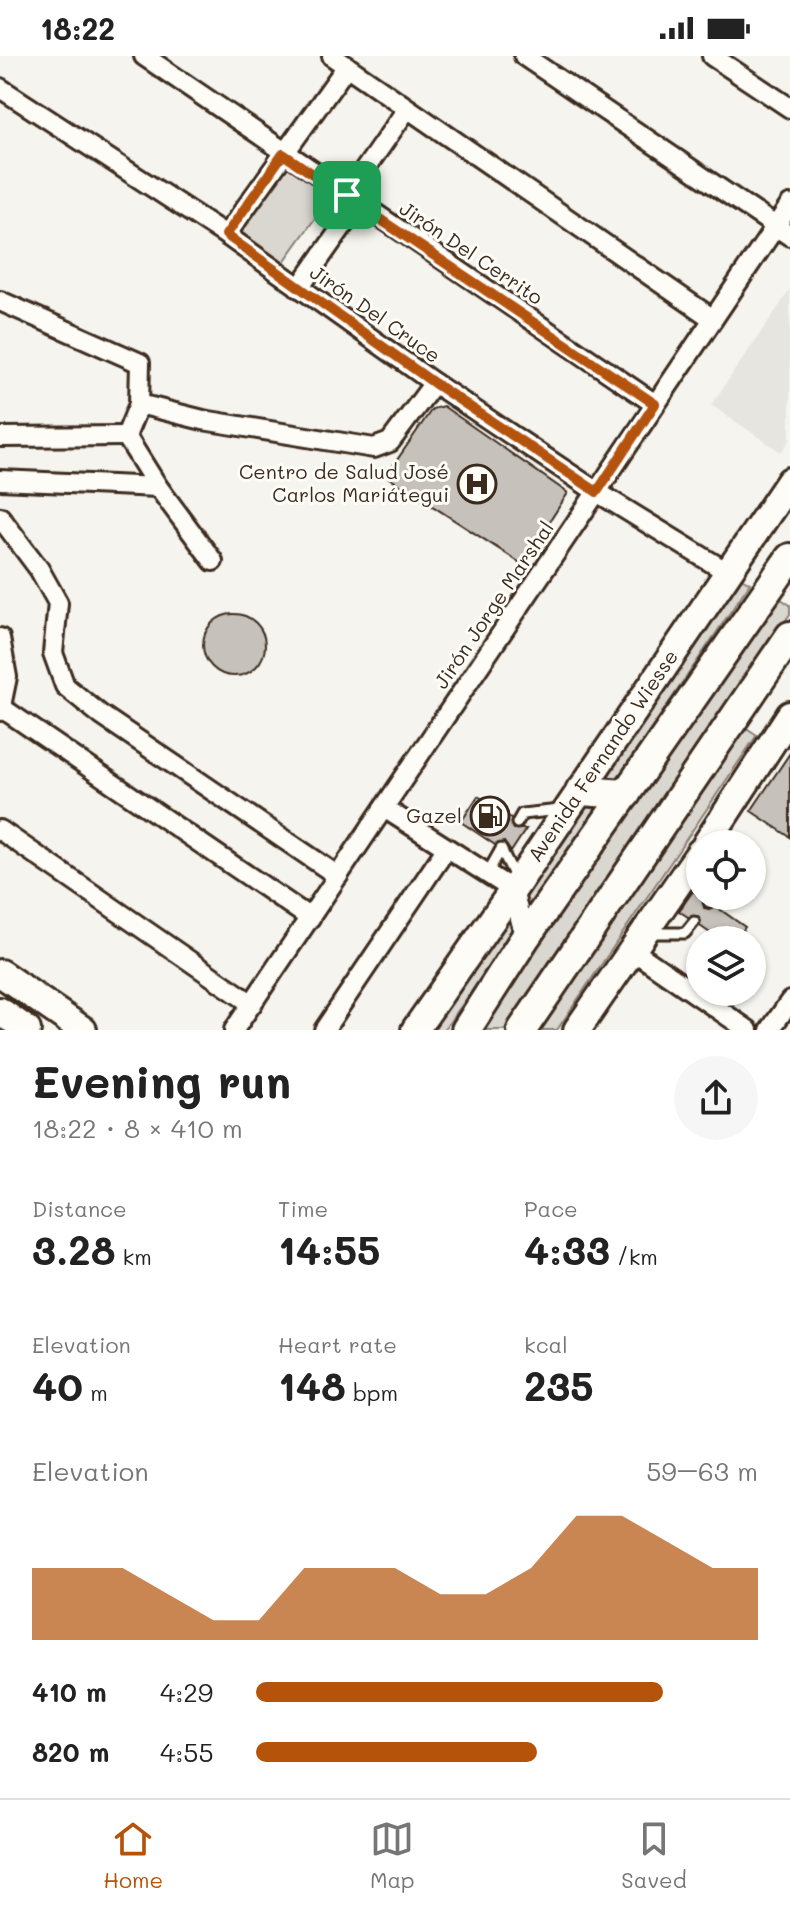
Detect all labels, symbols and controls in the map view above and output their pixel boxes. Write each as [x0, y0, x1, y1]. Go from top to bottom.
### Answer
text: 18:22 [40, 8, 115, 48]
pin [313, 161, 381, 229]
icon: arrive [325, 173, 369, 217]
street label: Jirón Del Cerrito [395, 195, 548, 310]
street label: Jirón Del Cruce [305, 259, 446, 368]
place label: Centro de Salud José Carlos Mariátegui [239, 458, 449, 507]
hospital icon: Centro de Salud José Carlos Mariátegui [456, 463, 498, 505]
street label: Jirón Jorge Marshal [427, 516, 559, 693]
street label: Avenida Fernando Wiesse [521, 644, 683, 867]
fuel station icon: Gazel [469, 795, 511, 837]
place label: Gazel [406, 802, 462, 828]
map controls [686, 830, 766, 1006]
button: locate [686, 830, 766, 910]
button: layers [686, 926, 766, 1006]
text: Evening run [32, 1052, 291, 1109]
button: share [674, 1056, 758, 1140]
text: 18:22 · 8 × 410 m [32, 1111, 243, 1145]
text: Distance [32, 1194, 127, 1223]
text: Time [278, 1194, 328, 1223]
text: Pace [524, 1194, 578, 1223]
text: 3.28 [32, 1223, 115, 1275]
text: 14:55 [278, 1223, 380, 1275]
text: 4:33 [524, 1223, 610, 1275]
text: km [115, 1242, 152, 1271]
text: /km [610, 1242, 658, 1271]
text: Elevation [32, 1330, 131, 1359]
text: Heart rate [278, 1330, 397, 1359]
text: kcal [524, 1330, 568, 1359]
text: 40 [32, 1359, 83, 1411]
text: 148 [278, 1359, 346, 1411]
text: 235 [524, 1359, 594, 1411]
text: m [83, 1378, 108, 1407]
text: bpm [346, 1378, 398, 1407]
text: Elevation [32, 1454, 149, 1488]
text: 59–63 m [646, 1454, 758, 1488]
text: 410 m [32, 1675, 107, 1709]
text: 4:29 [160, 1675, 213, 1709]
text: 820 m [32, 1735, 109, 1769]
text: 4:55 [160, 1735, 214, 1769]
tab: Home [103, 1817, 163, 1894]
tab: Map [370, 1817, 415, 1894]
tab: Saved [621, 1817, 687, 1894]

